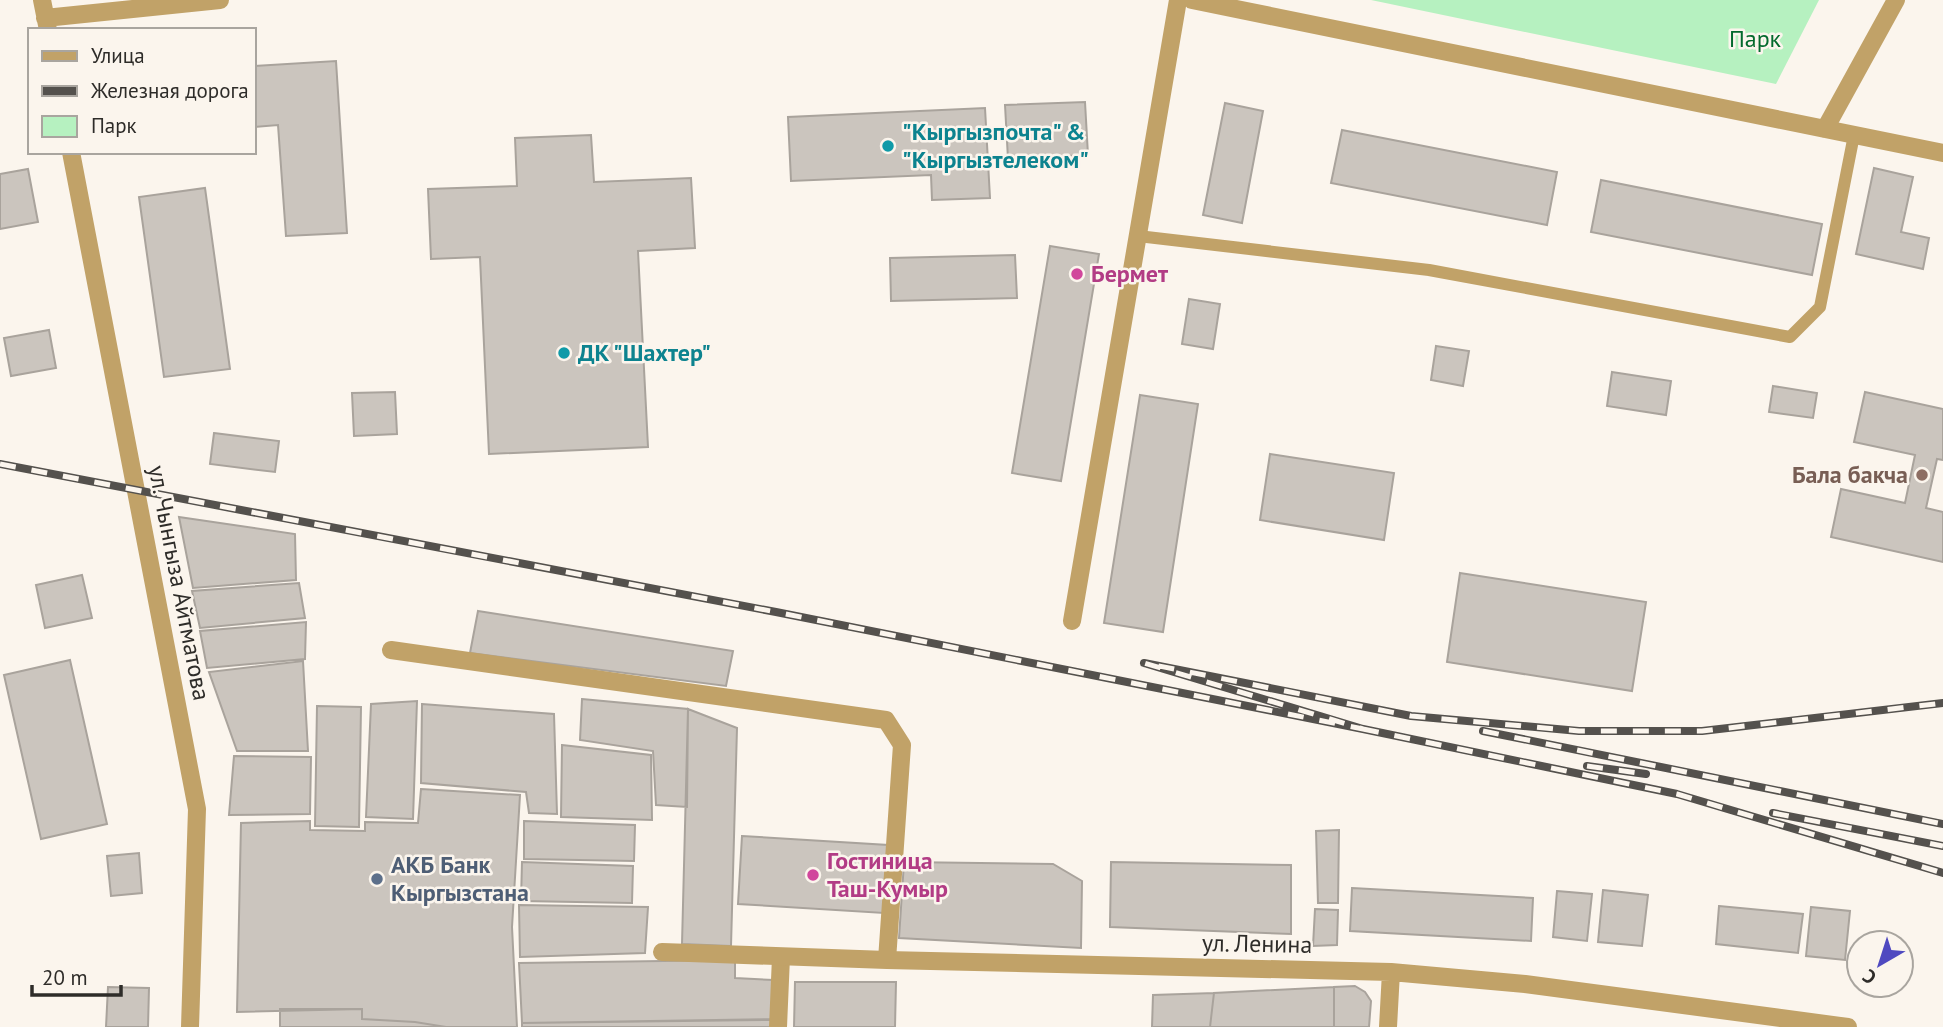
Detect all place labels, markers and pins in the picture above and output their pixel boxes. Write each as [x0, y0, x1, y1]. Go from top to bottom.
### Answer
place label: "Кыргызпочта" & "Кыргызтелеком" [902, 116, 1089, 175]
marker: "Кыргызпочта" & "Кыргызтелеком" [880, 138, 896, 154]
place label: Бермет [1091, 258, 1169, 289]
marker: Бермет [1069, 266, 1085, 282]
place label: ДК "Шахтер" [578, 337, 711, 368]
marker: ДК "Шахтер" [556, 345, 572, 361]
place label: Бала бакча [1792, 459, 1908, 490]
marker: Бала бакча [1914, 467, 1930, 483]
place label: Гостиница Таш-Кумыр [827, 845, 948, 904]
place label: АКБ Банк Кыргызстана [391, 849, 529, 908]
marker: Гостиница Таш-Кумыр [805, 867, 821, 883]
marker: АКБ Банк Кыргызстана [369, 871, 385, 887]

